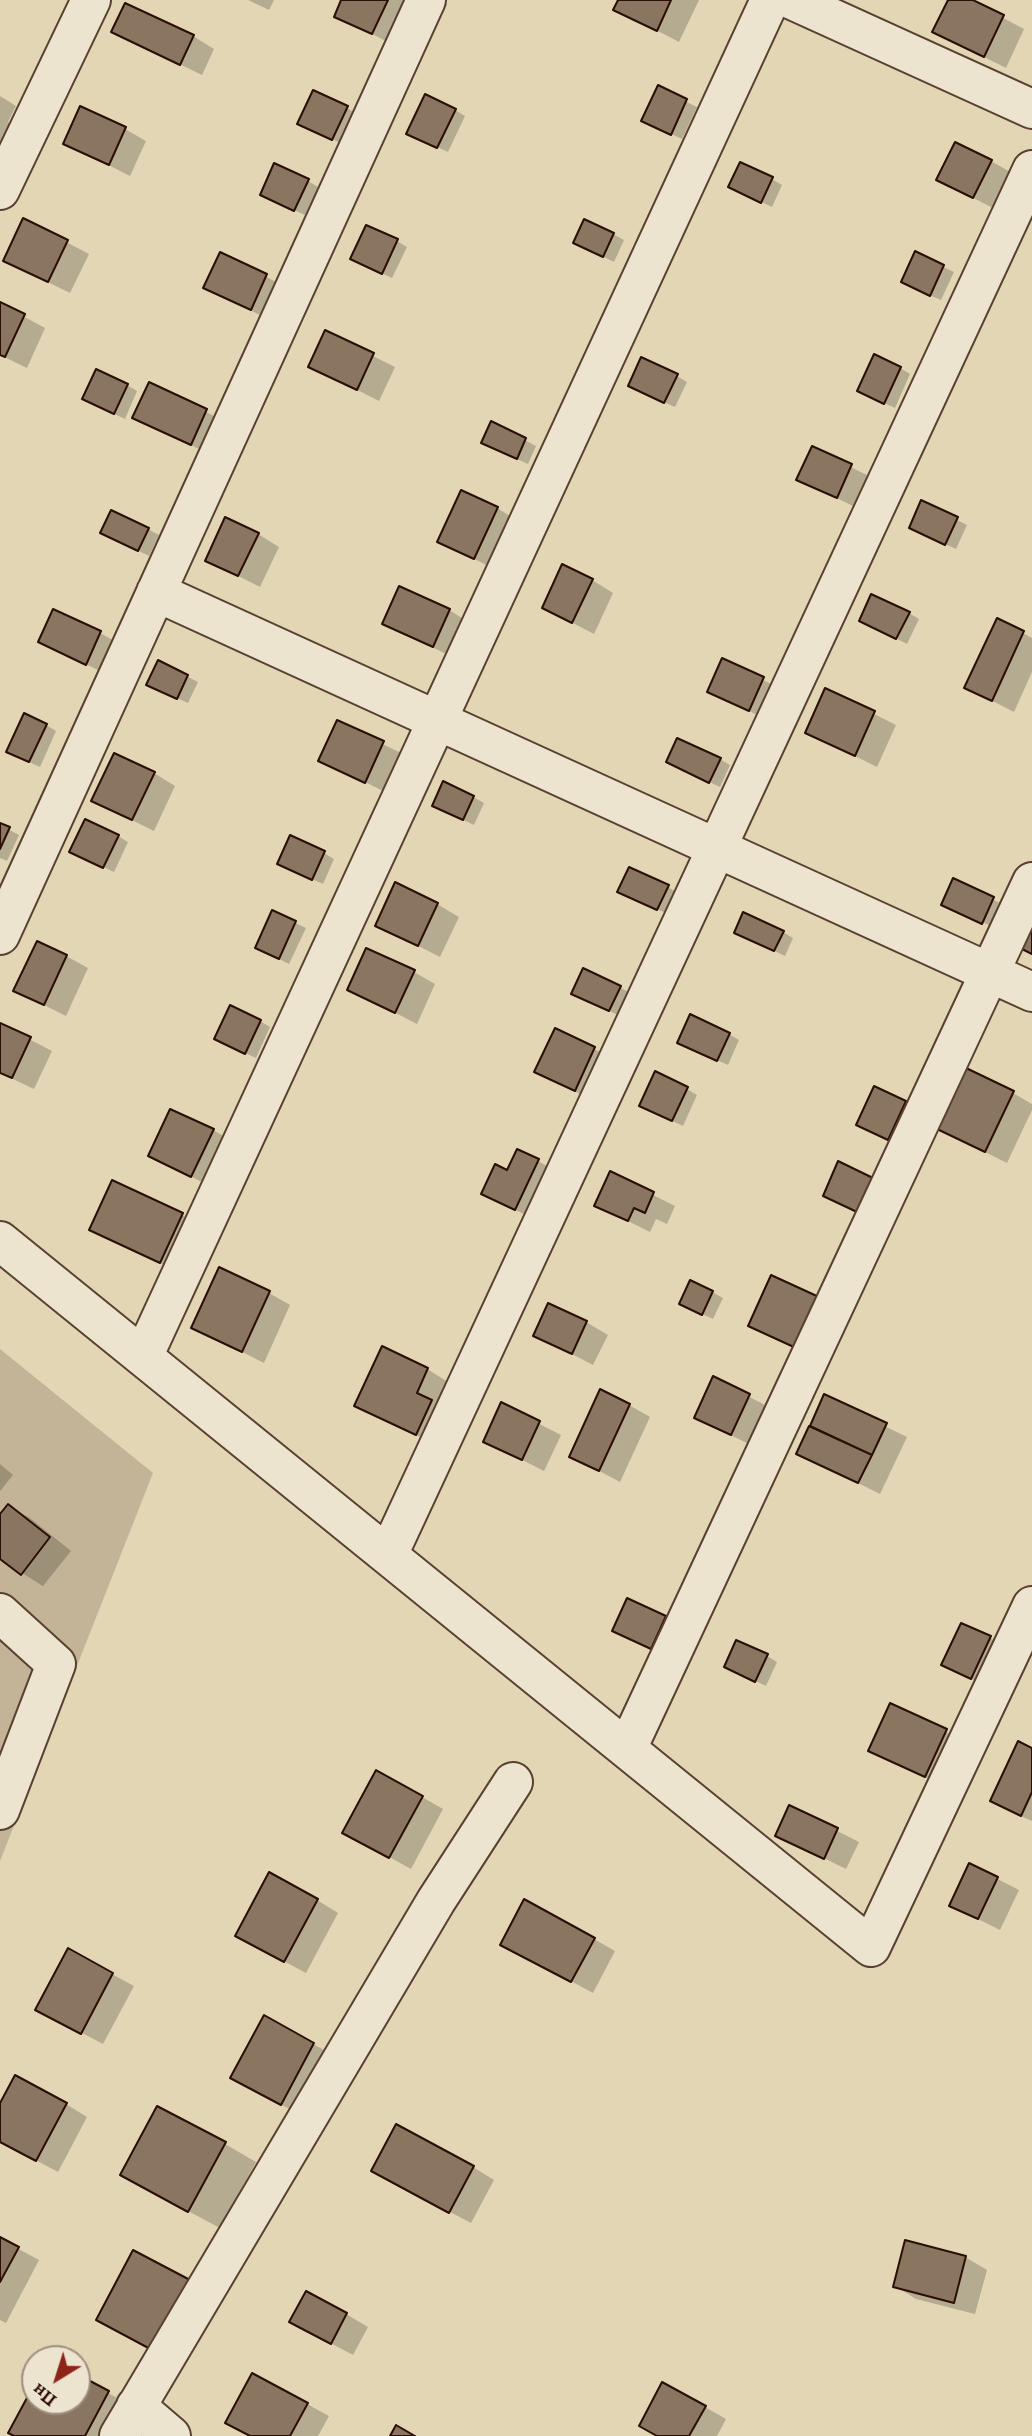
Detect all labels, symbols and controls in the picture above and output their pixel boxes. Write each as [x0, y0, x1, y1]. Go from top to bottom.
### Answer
north arrow [21, 2345, 91, 2415]
text: Пн [27, 2377, 62, 2413]

